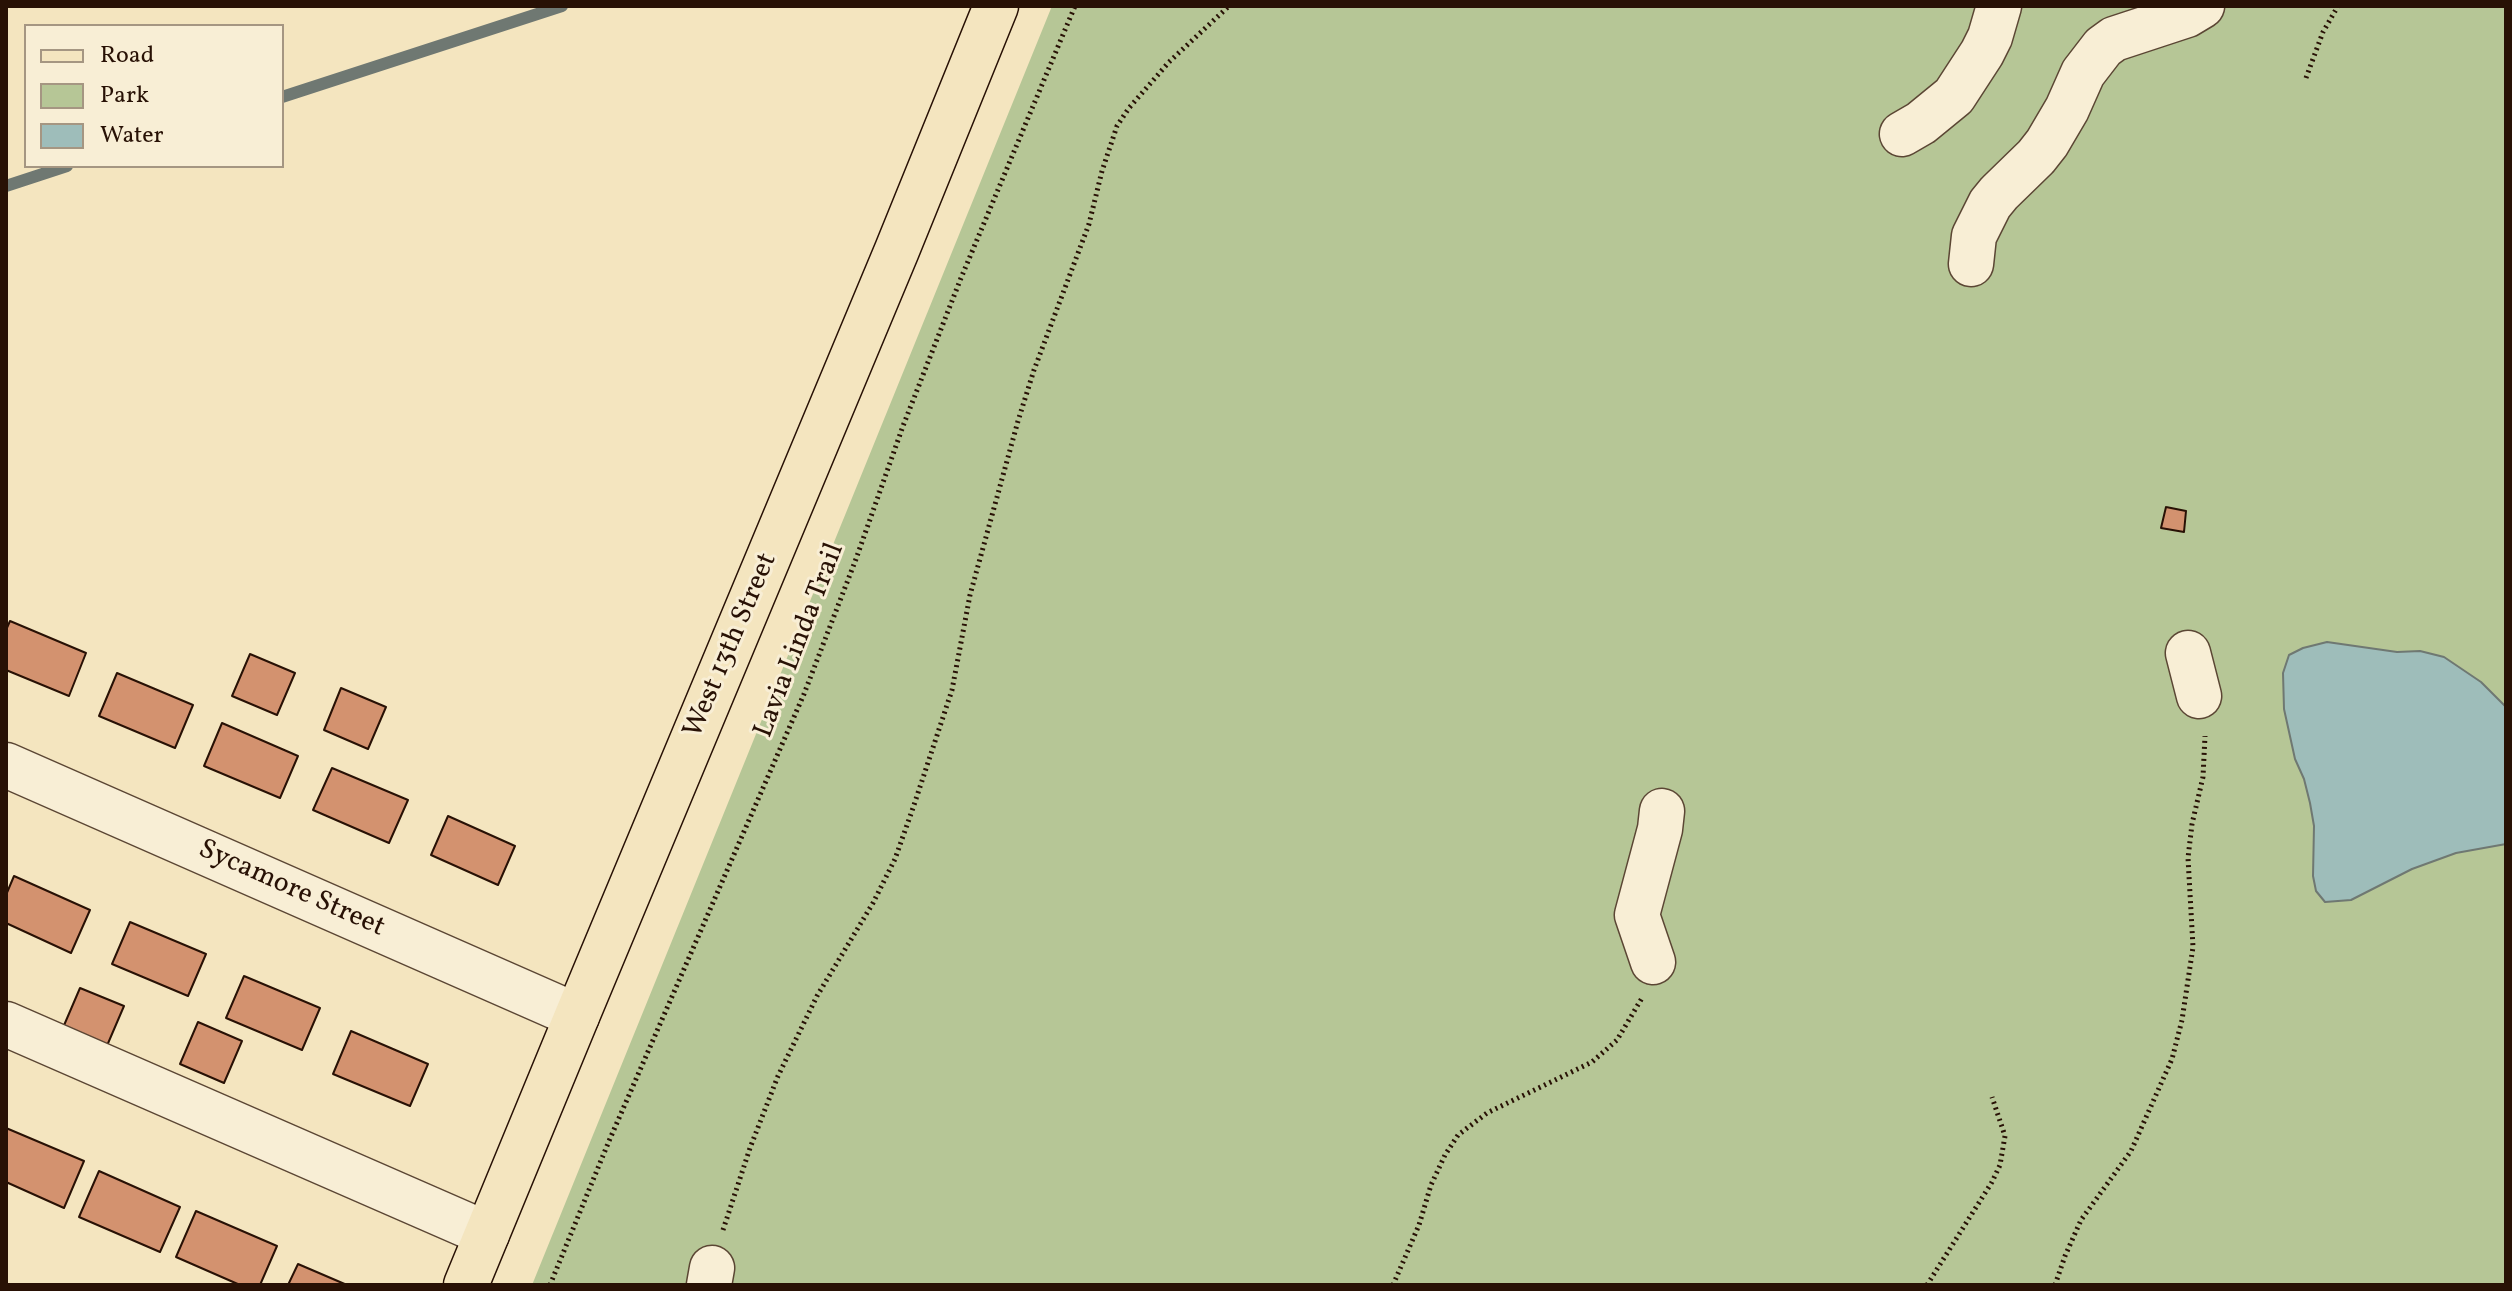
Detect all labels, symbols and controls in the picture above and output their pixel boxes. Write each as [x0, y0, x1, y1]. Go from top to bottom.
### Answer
legend [24, 24, 284, 168]
text: Road [100, 39, 154, 73]
text: Park [100, 79, 149, 113]
text: Water [100, 119, 164, 153]
street label: Lavia Linda Trail [749, 539, 853, 743]
street label: West 13th Street [678, 549, 786, 743]
street label: Sycamore Street [193, 834, 389, 946]

